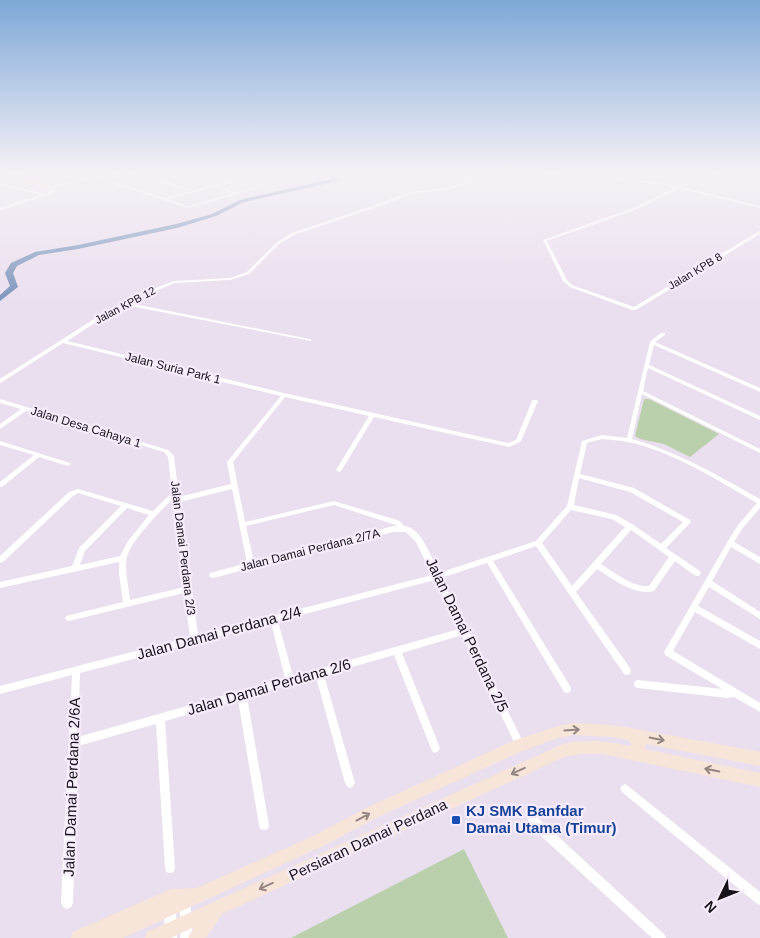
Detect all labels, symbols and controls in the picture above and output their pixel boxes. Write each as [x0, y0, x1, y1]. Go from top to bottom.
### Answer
street label: Jalan KPB 8 [666, 250, 724, 292]
street label: Jalan KPB 12 [93, 284, 157, 326]
street label: Jalan Suria Park 1 [124, 349, 223, 387]
street label: Jalan Desa Cahaya 1 [29, 404, 143, 451]
street label: Jalan Damai Perdana 2/3 [168, 480, 198, 616]
street label: Jalan Damai Perdana 2/7A [239, 526, 381, 574]
street label: Jalan Damai Perdana 2/5 [423, 555, 512, 715]
street label: Jalan Damai Perdana 2/4 [135, 602, 303, 663]
street label: Jalan Damai Perdana 2/6 [185, 655, 353, 718]
street label: Jalan Damai Perdana 2/6A [60, 697, 83, 877]
one-way arrow [564, 725, 580, 735]
one-way arrow [649, 734, 665, 744]
one-way arrow [705, 765, 721, 775]
one-way arrow [511, 767, 526, 777]
street label: Persiaran Damai Perdana [286, 795, 450, 884]
place label: KJ SMK Banfdar Damai Utama (Timur) [466, 802, 617, 836]
one-way arrow [355, 812, 370, 821]
marker: KJ SMK Banfdar Damai Utama (Timur) [450, 814, 462, 826]
north arrow [695, 873, 745, 923]
one-way arrow [259, 882, 274, 892]
text: N [701, 898, 720, 916]

